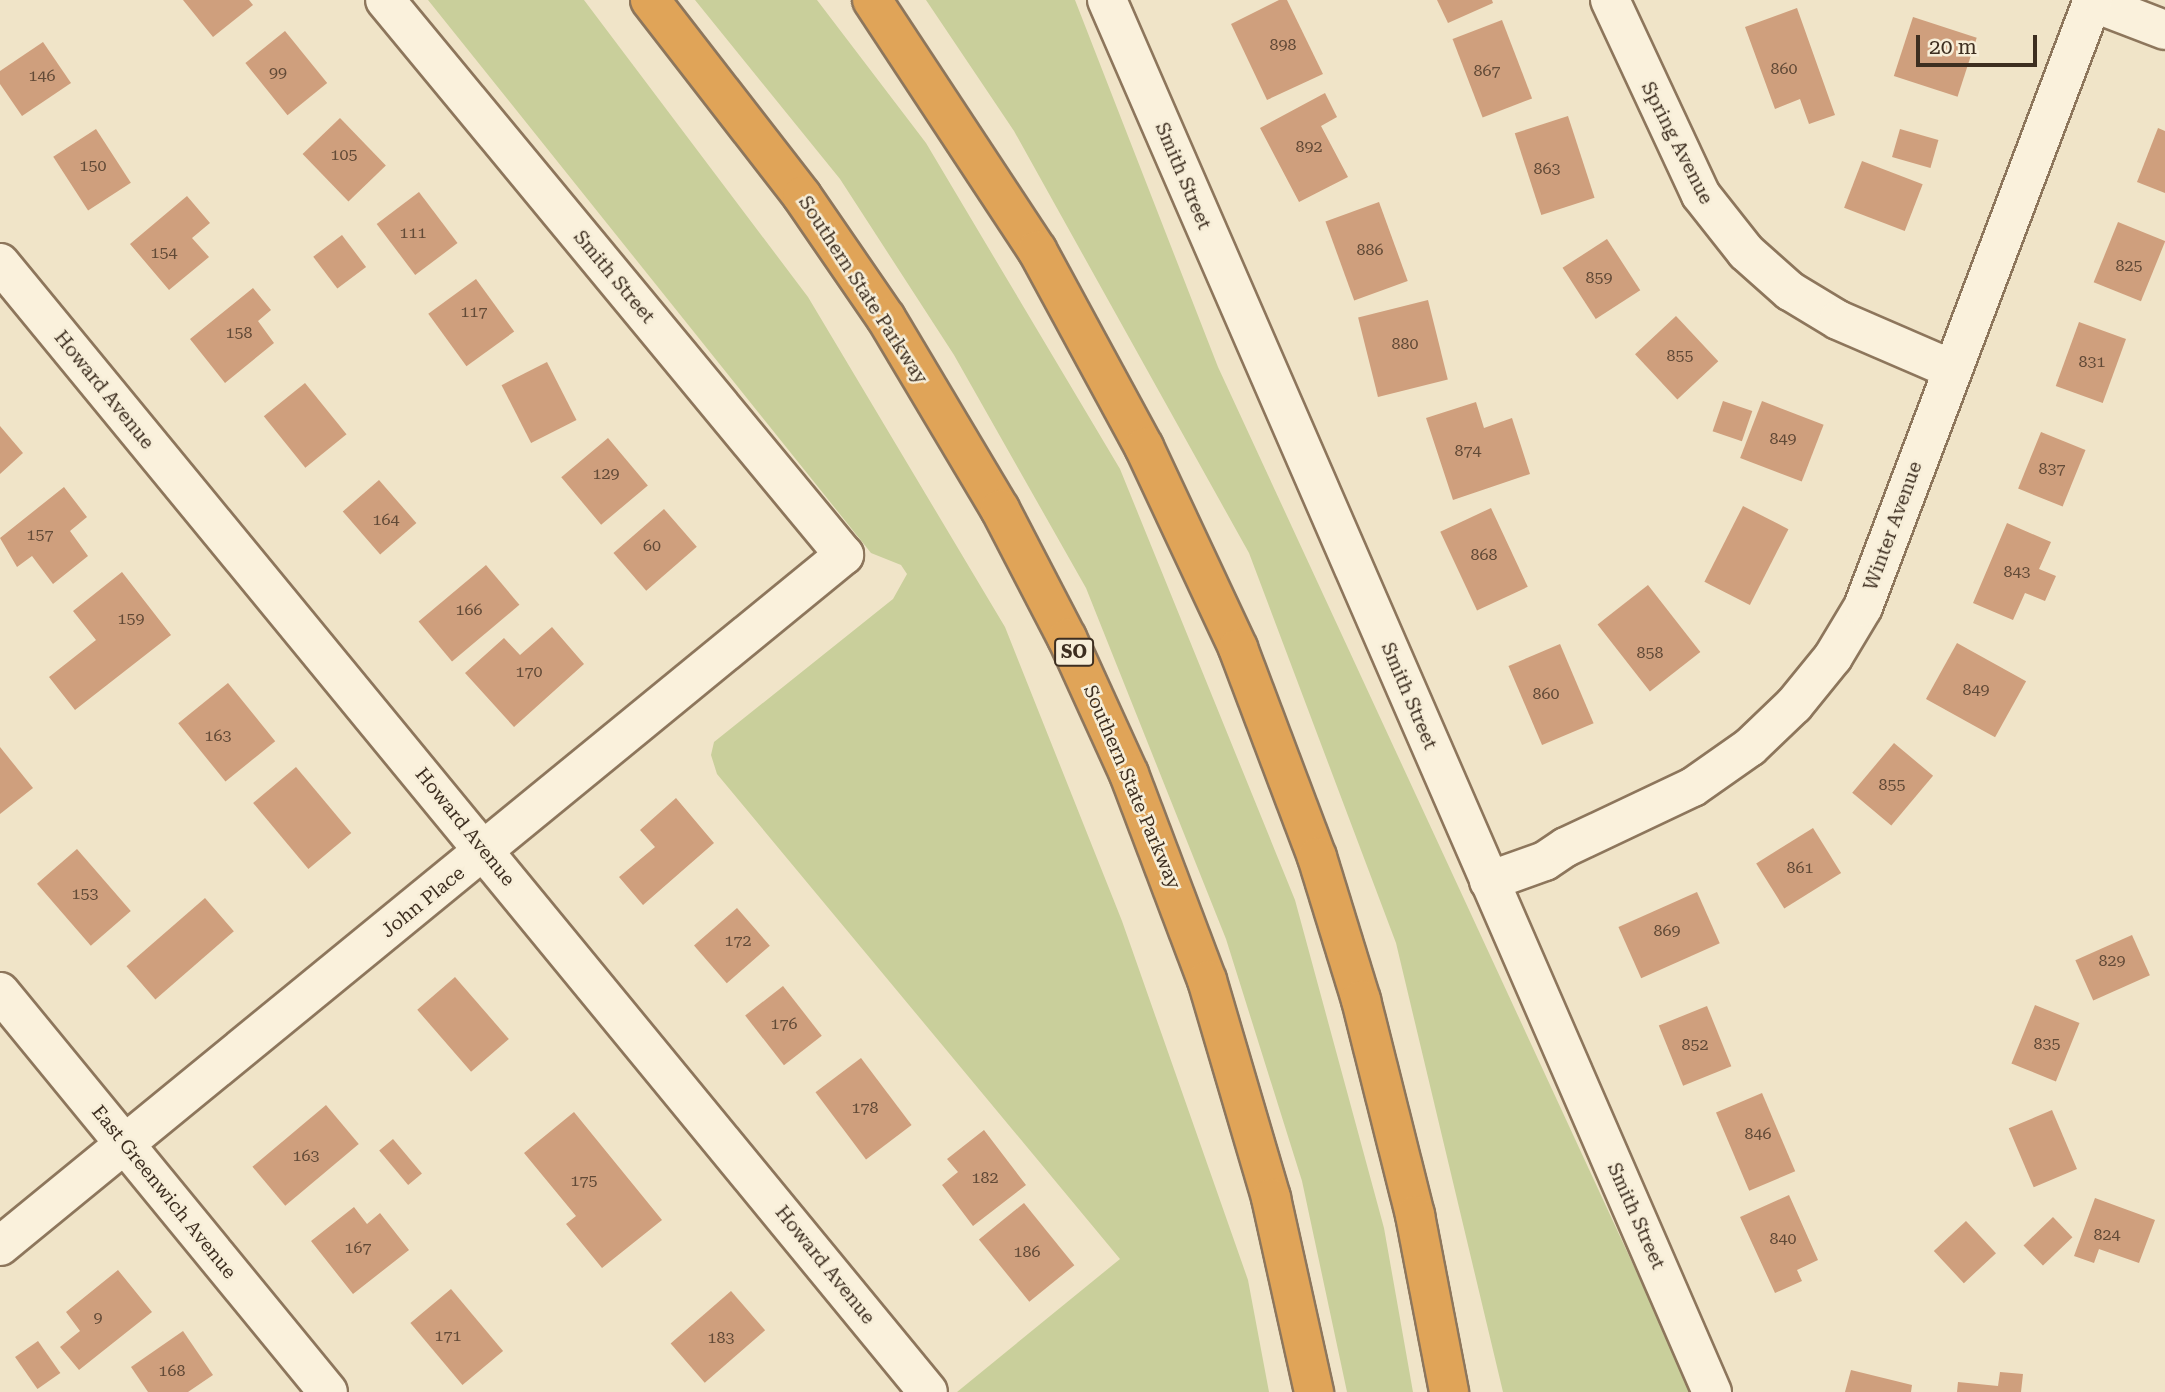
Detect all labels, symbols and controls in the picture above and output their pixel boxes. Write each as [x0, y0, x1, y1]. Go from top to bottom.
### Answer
scale bar [1920, 21, 2041, 65]
house number: 898 [1270, 35, 1296, 55]
text: 20 m [1929, 35, 1977, 59]
house number: 860 [1771, 59, 1797, 79]
house number: 867 [1474, 61, 1500, 81]
house number: 99 [269, 63, 287, 83]
house number: 146 [29, 66, 55, 86]
street label: Spring Avenue [1636, 78, 1718, 208]
street label: Smith Street [1150, 119, 1216, 233]
house number: 892 [1296, 137, 1322, 157]
house number: 105 [331, 145, 357, 165]
house number: 150 [80, 156, 106, 176]
house number: 863 [1534, 159, 1560, 179]
street label: Southern State Parkway [794, 192, 932, 388]
house number: 111 [400, 223, 426, 243]
street label: Smith Street [569, 226, 659, 328]
house number: 886 [1357, 240, 1383, 260]
house number: 154 [151, 243, 177, 263]
house number: 825 [2116, 256, 2142, 276]
house number: 859 [1586, 268, 1612, 288]
house number: 117 [461, 302, 487, 322]
house number: 158 [226, 323, 252, 343]
street label: Howard Avenue [49, 326, 159, 454]
house number: 880 [1392, 334, 1418, 354]
house number: 855 [1667, 346, 1693, 366]
house number: 831 [2079, 352, 2105, 372]
house number: 849 [1770, 429, 1796, 449]
house number: 874 [1455, 441, 1481, 461]
street label: Winter Avenue [1859, 458, 1927, 594]
house number: 837 [2039, 459, 2065, 479]
house number: 129 [593, 464, 619, 484]
house number: 164 [373, 510, 399, 530]
house number: 157 [27, 525, 53, 545]
house number: 60 [643, 536, 661, 556]
house number: 868 [1471, 545, 1497, 565]
house number: 843 [2004, 562, 2030, 582]
house number: 166 [456, 600, 482, 620]
house number: 159 [118, 609, 144, 629]
road number: SO [1053, 638, 1095, 666]
street label: Smith Street [1376, 639, 1442, 753]
house number: 858 [1637, 643, 1663, 663]
house number: 170 [516, 662, 542, 682]
house number: 849 [1963, 680, 1989, 700]
street label: Southern State Parkway [1079, 682, 1185, 892]
house number: 860 [1533, 684, 1559, 704]
house number: 163 [205, 726, 231, 746]
street label: Howard Avenue [410, 763, 520, 891]
house number: 855 [1879, 775, 1905, 795]
house number: 861 [1787, 858, 1813, 878]
street label: John Place [377, 861, 469, 943]
house number: 153 [72, 884, 98, 904]
house number: 869 [1654, 921, 1680, 941]
house number: 172 [725, 931, 751, 951]
house number: 829 [2099, 951, 2125, 971]
house number: 176 [771, 1014, 797, 1034]
house number: 835 [2034, 1034, 2060, 1054]
house number: 852 [1682, 1035, 1708, 1055]
house number: 178 [852, 1098, 878, 1118]
street label: East Greenwich Avenue [87, 1101, 241, 1283]
house number: 846 [1745, 1124, 1771, 1144]
house number: 163 [293, 1146, 319, 1166]
street label: Smith Street [1602, 1159, 1670, 1273]
house number: 182 [972, 1168, 998, 1188]
house number: 175 [571, 1171, 597, 1191]
street label: Howard Avenue [770, 1201, 880, 1329]
house number: 824 [2094, 1225, 2120, 1245]
house number: 840 [1770, 1229, 1796, 1249]
house number: 167 [345, 1238, 371, 1258]
house number: 186 [1014, 1242, 1040, 1262]
house number: 9 [94, 1308, 102, 1328]
house number: 171 [435, 1326, 461, 1346]
house number: 183 [708, 1328, 734, 1348]
house number: 168 [159, 1361, 185, 1381]

